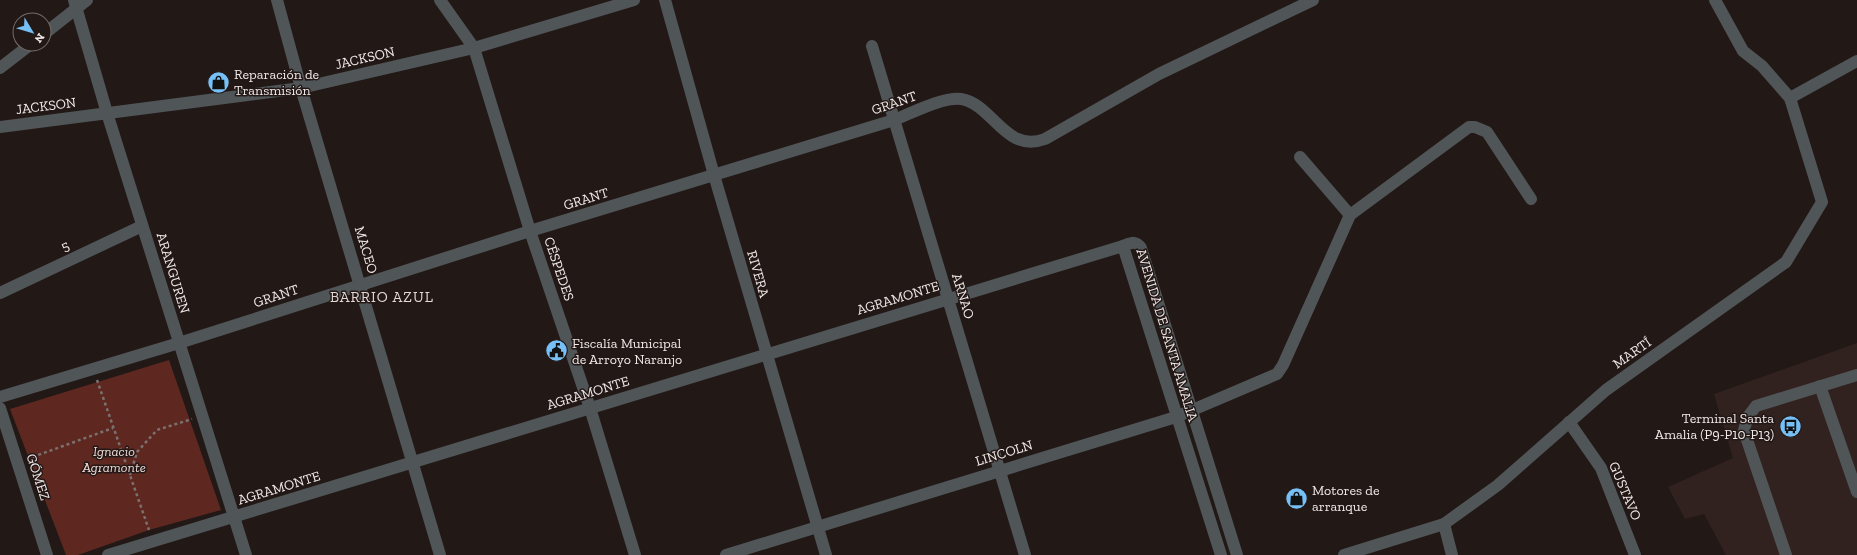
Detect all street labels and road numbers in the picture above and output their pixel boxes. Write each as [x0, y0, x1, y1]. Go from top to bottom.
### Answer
street label: JACKSON [334, 43, 396, 73]
street label: GRANT [869, 87, 919, 119]
street label: JACKSON [15, 94, 77, 118]
street label: GRANT [561, 184, 611, 214]
street label: MACEO [351, 224, 381, 276]
street label: ARANGUREN [153, 230, 193, 316]
street label: CÉSPEDES [540, 235, 578, 303]
street label: 5 [58, 237, 72, 255]
street label: AVENIDA DE SANTA AMALIA [1133, 246, 1202, 425]
street label: RIVERA [743, 249, 773, 300]
street label: ARNAO [948, 271, 978, 321]
street label: AGRAMONTE [855, 277, 941, 319]
street label: GRANT [251, 281, 301, 311]
street label: MARTÍ [1609, 334, 1655, 372]
street label: AGRAMONTE [545, 372, 631, 414]
street label: LINCOLN [973, 436, 1035, 470]
street label: GÓMEZ [22, 451, 54, 503]
street label: GUSTAVO [1605, 459, 1645, 523]
street label: AGRAMONTE [236, 467, 322, 509]

